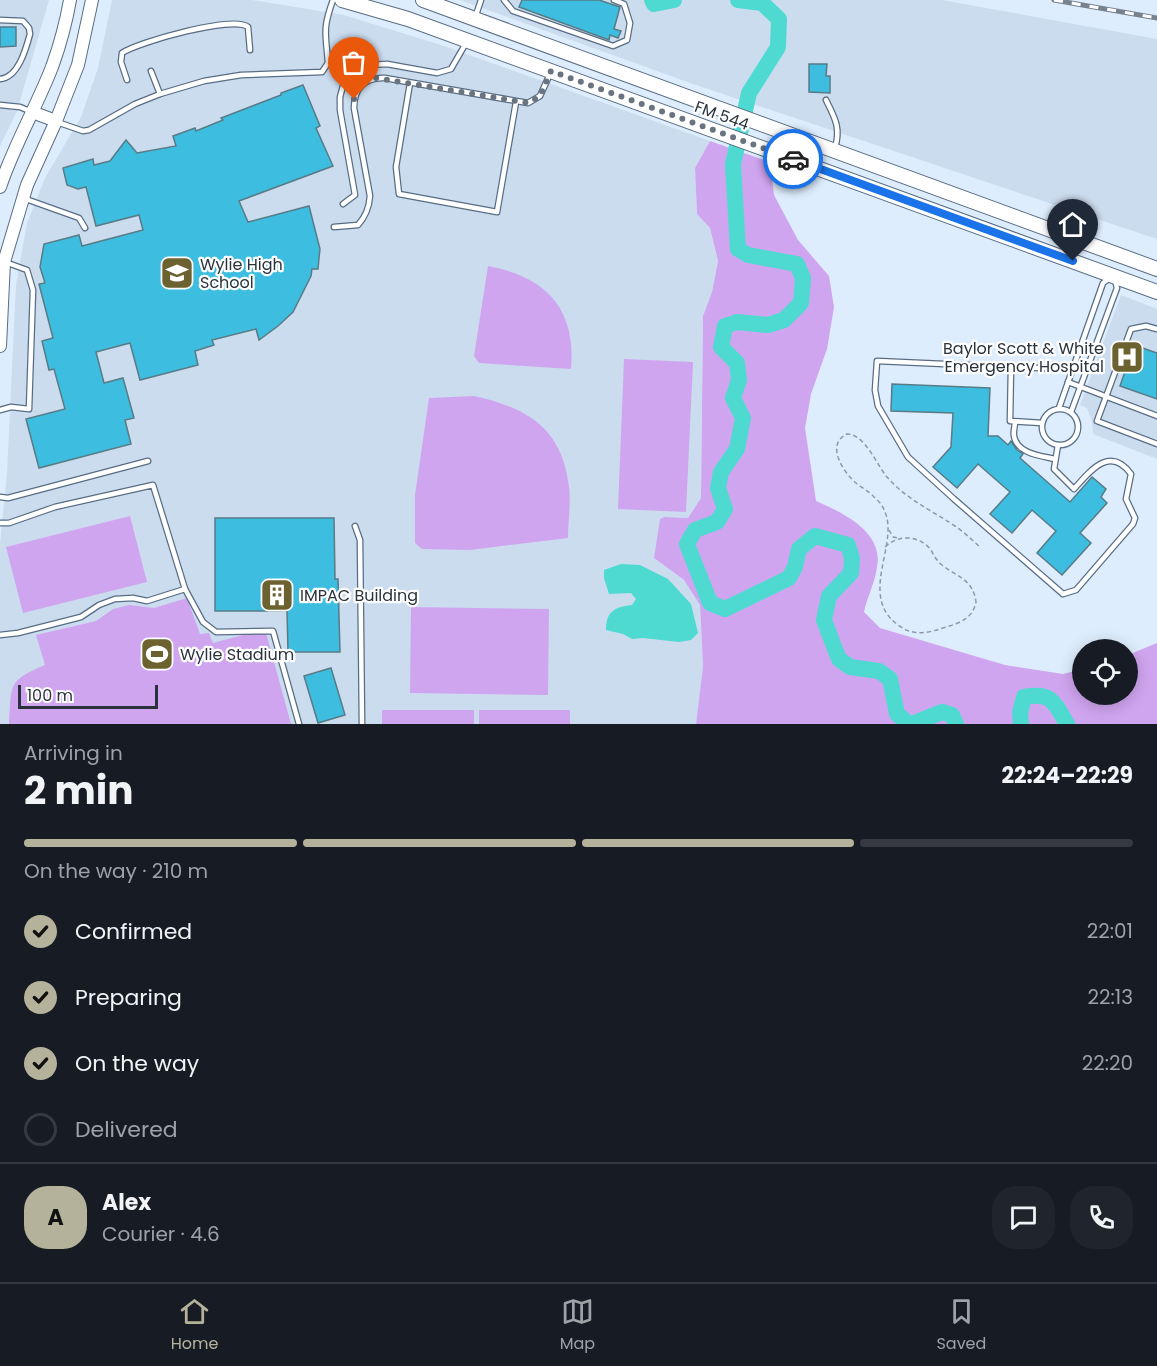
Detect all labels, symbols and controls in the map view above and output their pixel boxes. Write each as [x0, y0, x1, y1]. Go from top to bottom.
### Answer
pin [328, 37, 379, 99]
icon: bag [337, 46, 370, 79]
street label: FM 544 [691, 95, 752, 136]
courier [763, 129, 823, 189]
icon: car [777, 143, 810, 176]
pin [1047, 199, 1098, 261]
icon: home [1056, 208, 1089, 241]
place label: Wylie High School [200, 253, 283, 294]
school or university icon: Wylie High School [159, 255, 195, 291]
place label: Baylor Scott & White Emergency Hospital [943, 337, 1104, 378]
hospital icon: Baylor Scott & White Emergency Hospital [1109, 339, 1145, 375]
building icon: IMPAC Building [259, 577, 295, 613]
place label: IMPAC Building [300, 584, 418, 607]
sports icon: Wylie Stadium [139, 636, 175, 672]
map controls [1072, 639, 1138, 705]
button: locate [1072, 639, 1138, 705]
place label: Wylie Stadium [180, 643, 294, 666]
scale bar [18, 682, 158, 710]
text: 100 m [27, 684, 73, 707]
text: Arriving in [24, 739, 123, 767]
text: 22:24–22:29 [1001, 760, 1133, 791]
text: 2 min [24, 763, 134, 818]
text: On the way · 210 m [24, 857, 208, 885]
icon: check [24, 915, 57, 948]
text: Confirmed [75, 916, 192, 947]
text: 22:01 [1087, 917, 1133, 945]
icon: check [24, 981, 57, 1014]
text: Preparing [75, 982, 182, 1013]
text: 22:13 [1088, 983, 1133, 1011]
icon: check [24, 1047, 57, 1080]
text: On the way [75, 1048, 199, 1079]
text: 22:20 [1082, 1049, 1133, 1077]
text: Delivered [75, 1114, 178, 1145]
button: chat [992, 1186, 1055, 1249]
button: phone [1070, 1186, 1133, 1249]
text: Alex [102, 1187, 151, 1218]
text: A [47, 1202, 64, 1233]
text: Courier · 4.6 [102, 1220, 220, 1248]
tab: Home [171, 1295, 218, 1356]
tab: Map [560, 1295, 595, 1356]
tab: Saved [936, 1295, 986, 1356]

